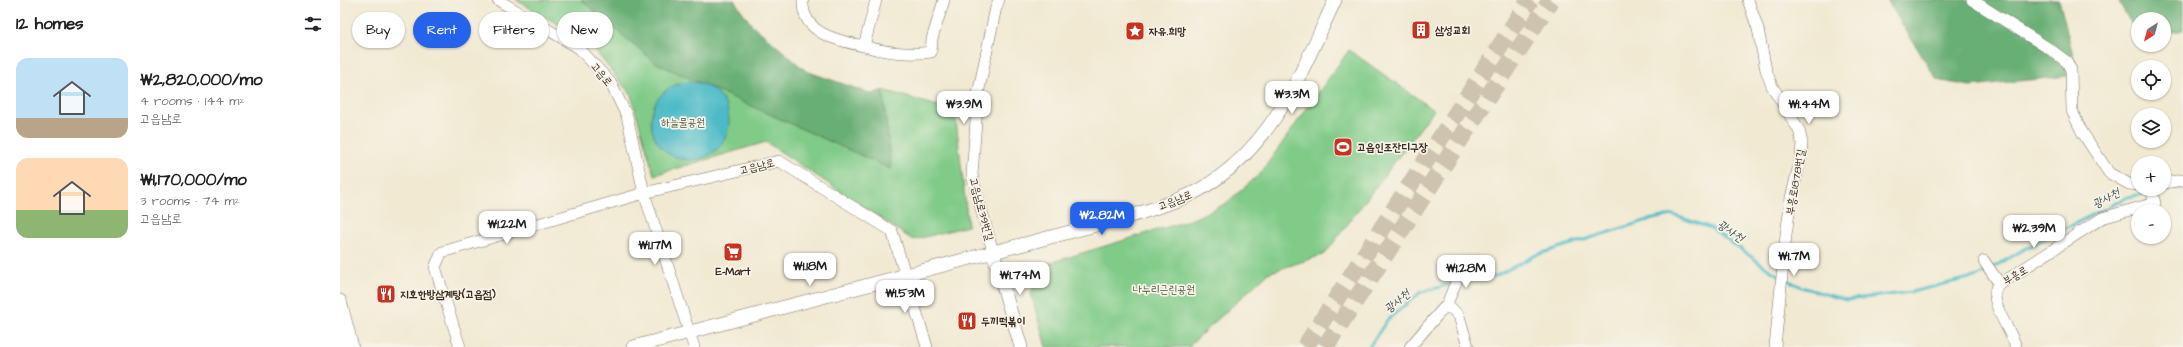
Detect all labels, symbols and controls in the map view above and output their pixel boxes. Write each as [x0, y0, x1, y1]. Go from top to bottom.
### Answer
text: 12 homes [16, 12, 84, 36]
chip: Buy [352, 12, 405, 48]
chip: Rent [413, 12, 471, 48]
chip: Filters [479, 12, 549, 48]
chip: New [557, 12, 613, 48]
north arrow [2131, 12, 2171, 52]
map controls [2131, 12, 2171, 244]
icon: filters [302, 13, 324, 35]
building icon: 삼성교회 [1410, 19, 1432, 41]
place icon: 자유.희망 [1124, 20, 1146, 42]
place label: 삼성교회 [1435, 23, 1471, 38]
place label: 자유.희망 [1148, 24, 1186, 39]
street label: 고읍로 [587, 59, 616, 89]
button: locate [2131, 60, 2171, 100]
text: ₩2,820,000/mo [140, 68, 263, 92]
icon: home [48, 74, 96, 122]
pin: ₩3.3M [1264, 81, 1320, 115]
text: ₩3.3M [1274, 85, 1310, 103]
pin: ₩3.9M [936, 91, 992, 125]
pin: ₩1.44M [1776, 91, 1842, 125]
text: 4 rooms · 144 m² [140, 92, 244, 110]
text: ₩3.9M [946, 95, 982, 113]
text: ₩1.44M [1788, 95, 1830, 113]
button: layers [2131, 108, 2171, 148]
text: 고읍남로 [140, 110, 182, 128]
park label: 하늘물공원 [661, 115, 705, 130]
sports icon: 고읍인조잔디구장 [1332, 136, 1354, 158]
place label: 고읍인조잔디구장 [1357, 140, 1428, 155]
street label: 부흥로1878번길 [1782, 148, 1809, 216]
street label: 고읍남로 [738, 155, 776, 178]
button: + [2131, 156, 2171, 196]
text: ₩1,170,000/mo [140, 168, 247, 192]
icon: home [48, 174, 96, 222]
street label: 고읍남로39번길 [966, 176, 997, 243]
water label: 광사천 [2089, 184, 2124, 213]
street label: 고읍남로 [1156, 187, 1195, 214]
text: 3 rooms · 74 m² [140, 192, 240, 210]
pin: ₩2.82M [1069, 202, 1135, 236]
button: − [2131, 204, 2171, 244]
text: ₩2.82M [1079, 206, 1125, 224]
text: 고읍남로 [140, 210, 182, 228]
pin: ₩1.22M [474, 211, 540, 245]
text: ₩1.22M [488, 215, 526, 233]
pin: ₩2.39M [2001, 215, 2067, 249]
water label: 광사천 [1714, 216, 1749, 247]
text: ₩2.39M [2012, 219, 2056, 237]
pin: ₩1.17M [622, 232, 688, 266]
text: ₩1.17M [638, 236, 672, 254]
supermarket icon: E-Mart [722, 241, 744, 263]
pin: ₩1.7M [1766, 243, 1822, 277]
text: ₩1.7M [1778, 247, 1810, 265]
pin: ₩1.18M [777, 253, 843, 287]
pin: ₩1.28M [1433, 255, 1499, 289]
text: ₩1.18M [793, 257, 827, 275]
text: ₩1.28M [1446, 259, 1486, 277]
pin: ₩1.74M [987, 262, 1053, 296]
street label: 부흥로 [2000, 262, 2031, 289]
place label: E-Mart [715, 264, 751, 279]
text: ₩1.74M [1000, 266, 1040, 284]
pin: ₩1.53M [872, 280, 938, 314]
park label: 나누리근린공원 [1133, 282, 1195, 297]
restaurant icon: 지호한방삼계탕(고읍점) [375, 283, 397, 305]
text: ₩1.53M [885, 284, 925, 302]
water label: 광사천 [1381, 285, 1415, 317]
place label: 지호한방삼계탕(고읍점) [400, 287, 496, 302]
restaurant icon: 두끼떡볶이 [956, 310, 978, 332]
place label: 두끼떡볶이 [981, 314, 1025, 329]

